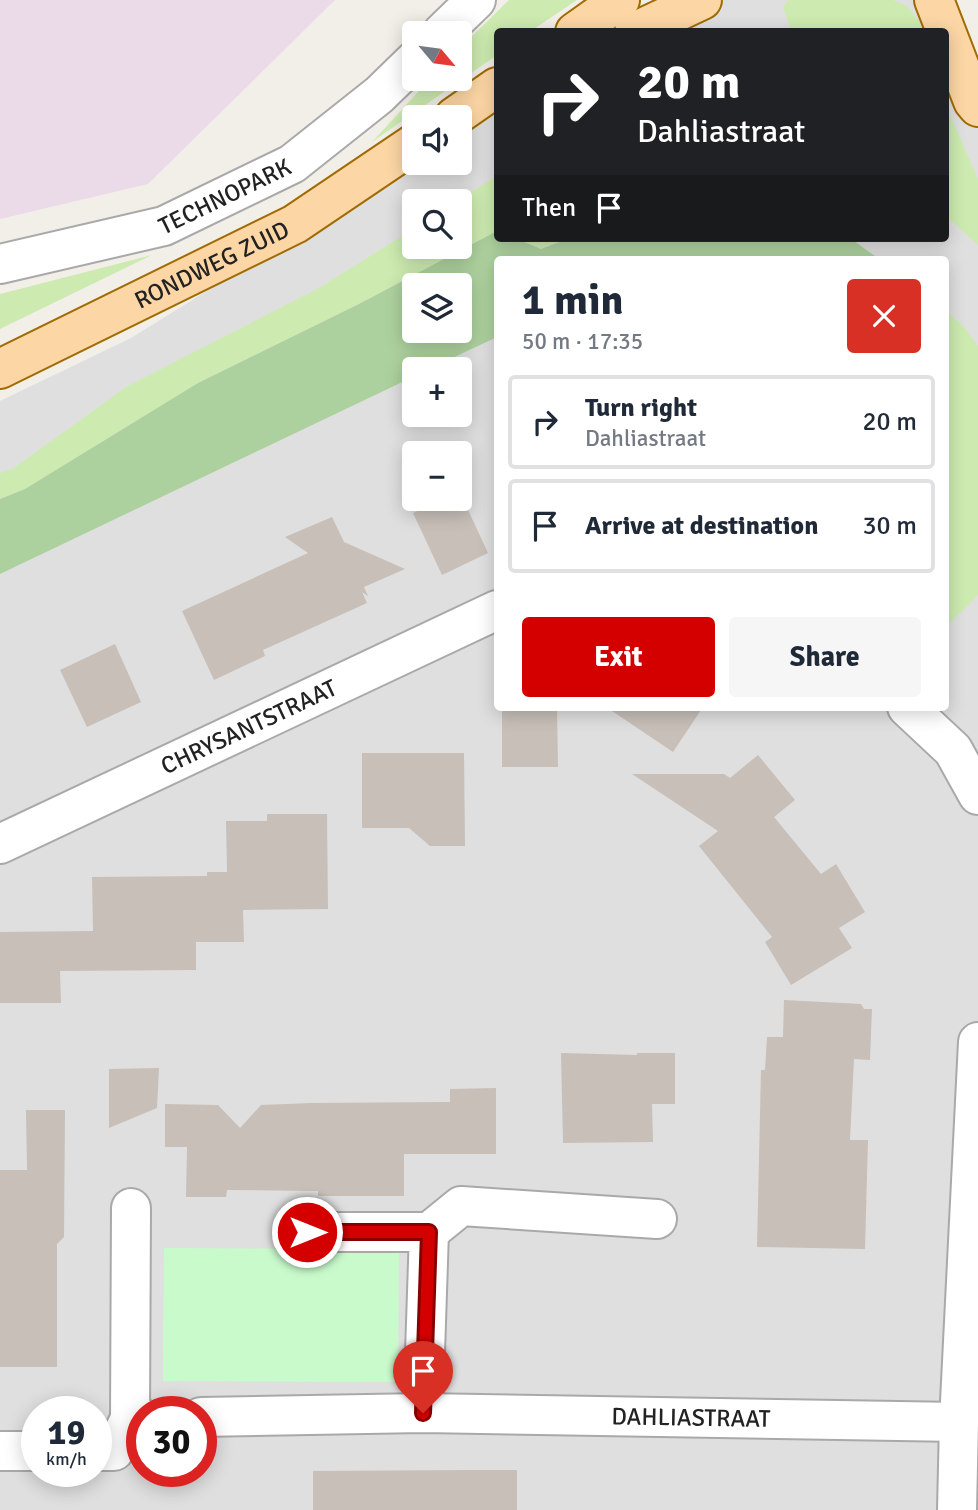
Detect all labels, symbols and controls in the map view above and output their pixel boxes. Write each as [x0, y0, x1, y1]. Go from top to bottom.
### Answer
north arrow [402, 21, 472, 91]
map controls [402, 21, 472, 511]
text: 20 m [637, 52, 740, 112]
icon: right [522, 56, 613, 147]
button: sound [402, 105, 472, 175]
text: Dahliastraat [637, 112, 805, 151]
street label: TECHNOPARK [154, 152, 296, 241]
button: search [402, 189, 472, 259]
icon: arrive [590, 189, 628, 227]
text: Then [522, 192, 576, 224]
street label: RONDWEG ZUID [130, 214, 294, 316]
button: layers [402, 273, 472, 343]
text: 1 min [522, 275, 623, 326]
button: close [847, 279, 921, 353]
text: 50 m · 17:35 [522, 327, 643, 356]
button: + [402, 357, 472, 427]
text: Turn right [585, 392, 697, 424]
icon: right [526, 403, 564, 441]
text: 20 m [862, 406, 917, 438]
text: Dahliastraat [585, 424, 706, 453]
button: − [402, 441, 472, 511]
icon: arrive [526, 507, 564, 545]
text: Arrive at destination [585, 510, 818, 542]
text: 30 m [862, 510, 917, 542]
button: Exit [522, 617, 715, 697]
button: Share [729, 617, 921, 697]
street label: CHRYSANTSTRAAT [156, 673, 342, 781]
position arrow [270, 1195, 344, 1269]
pin [393, 1341, 453, 1413]
icon: arrive [404, 1352, 442, 1390]
speed limit sign: 30 [126, 1396, 217, 1487]
street label: DAHLIASTRAAT [611, 1401, 771, 1434]
text: 19 [48, 1411, 85, 1454]
text: km/h [46, 1448, 87, 1470]

